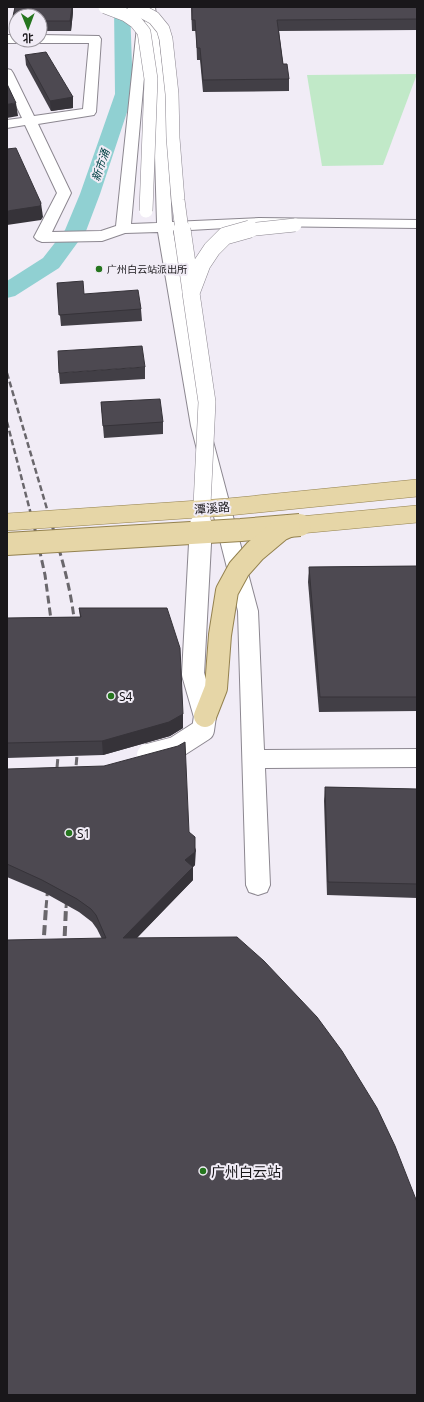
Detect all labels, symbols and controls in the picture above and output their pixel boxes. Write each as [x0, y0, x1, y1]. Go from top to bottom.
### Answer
north arrow [8, 8, 48, 48]
text: 北 [23, 31, 34, 46]
water label: 新市涌 [88, 145, 113, 183]
place label: 广州白云站派出所 [107, 262, 187, 276]
marker: 广州白云站派出所 [94, 264, 104, 274]
street label: 潭溪路 [193, 498, 231, 518]
place label: S4 [119, 688, 133, 705]
marker: S4 [106, 691, 116, 701]
place label: S1 [77, 825, 90, 842]
marker: S1 [64, 828, 74, 838]
place label: 广州白云站 [211, 1162, 281, 1181]
marker: 广州白云站 [198, 1166, 208, 1176]

